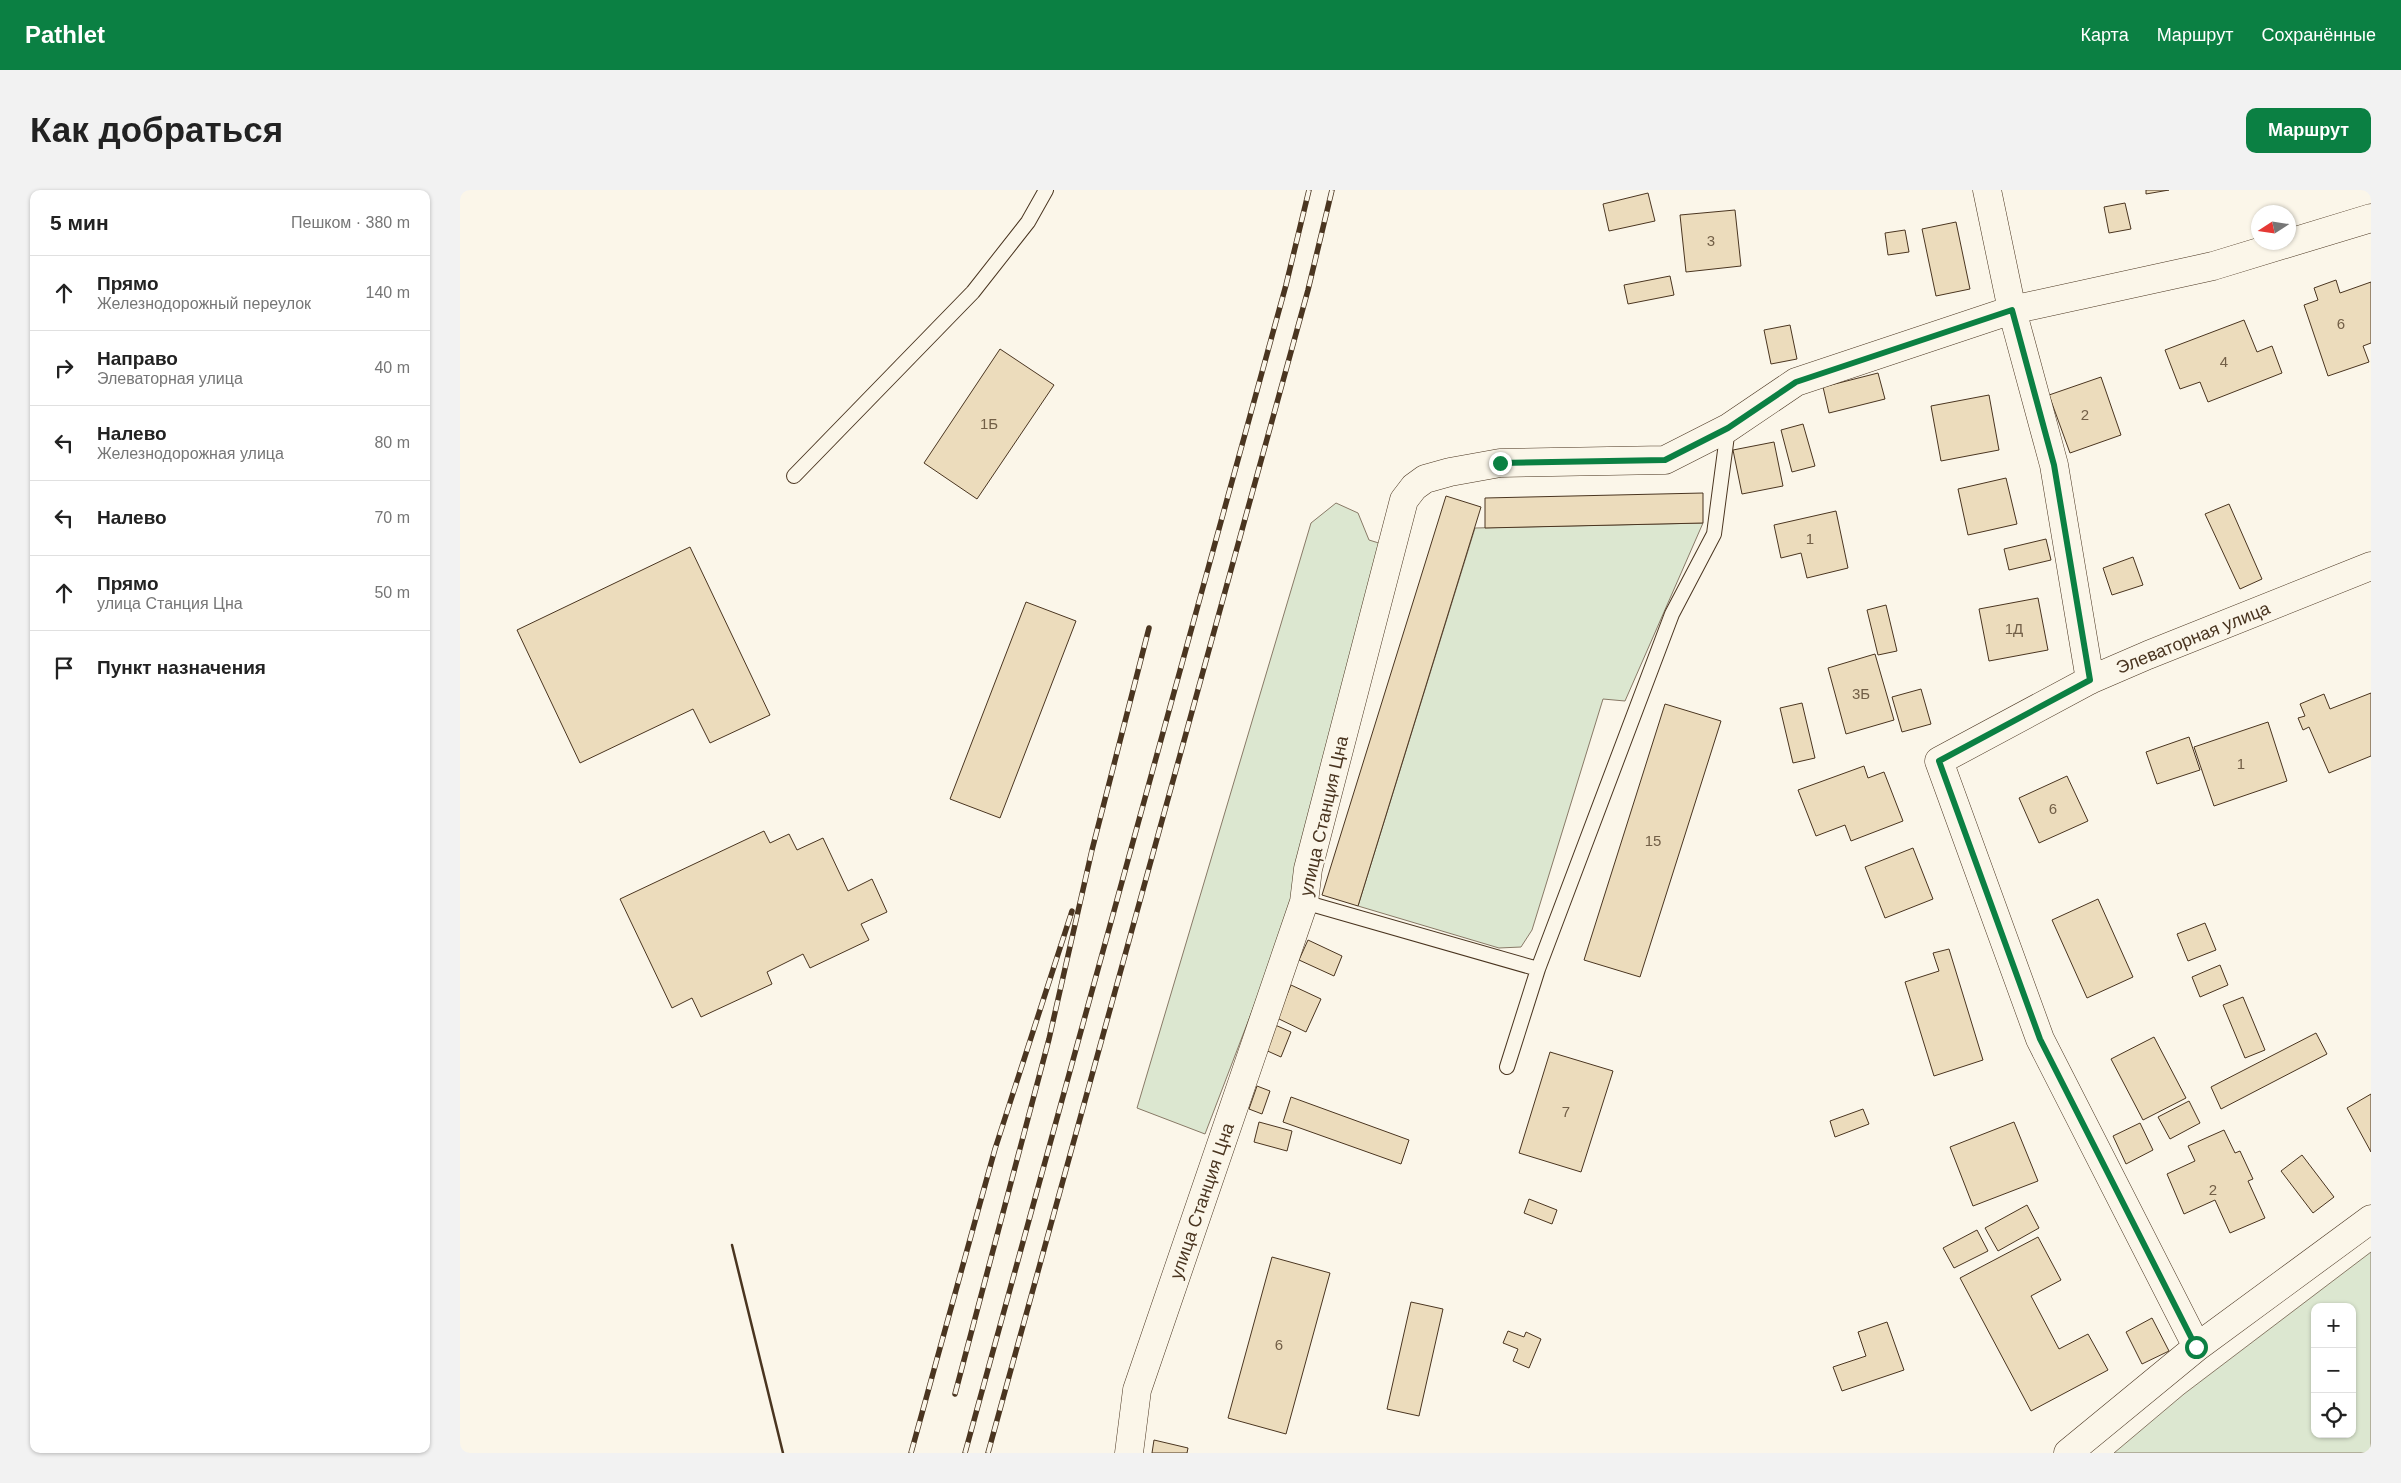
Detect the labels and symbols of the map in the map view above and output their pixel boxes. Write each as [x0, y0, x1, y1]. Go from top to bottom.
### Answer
north arrow [2251, 205, 2296, 250]
house number: 3 [1707, 232, 1715, 249]
house number: 6 [2337, 315, 2345, 332]
house number: 4 [2220, 353, 2228, 370]
house number: 2 [2081, 406, 2089, 423]
house number: 1Б [980, 415, 998, 432]
route end [1489, 452, 1512, 475]
house number: 1 [1806, 530, 1814, 547]
street label: Элеваторная улица [2113, 598, 2274, 678]
house number: 1Д [2005, 620, 2023, 637]
house number: 3Б [1852, 685, 1870, 702]
street label: улица Станция Цна [1296, 733, 1352, 898]
house number: 1 [2237, 755, 2245, 772]
house number: 6 [2049, 800, 2057, 817]
house number: 15 [1645, 832, 1661, 849]
house number: 7 [1562, 1103, 1570, 1120]
street label: улица Станция Цна [1166, 1119, 1238, 1282]
house number: 2 [2209, 1181, 2217, 1198]
house number: 6 [1275, 1336, 1283, 1353]
route start [2185, 1336, 2208, 1359]

